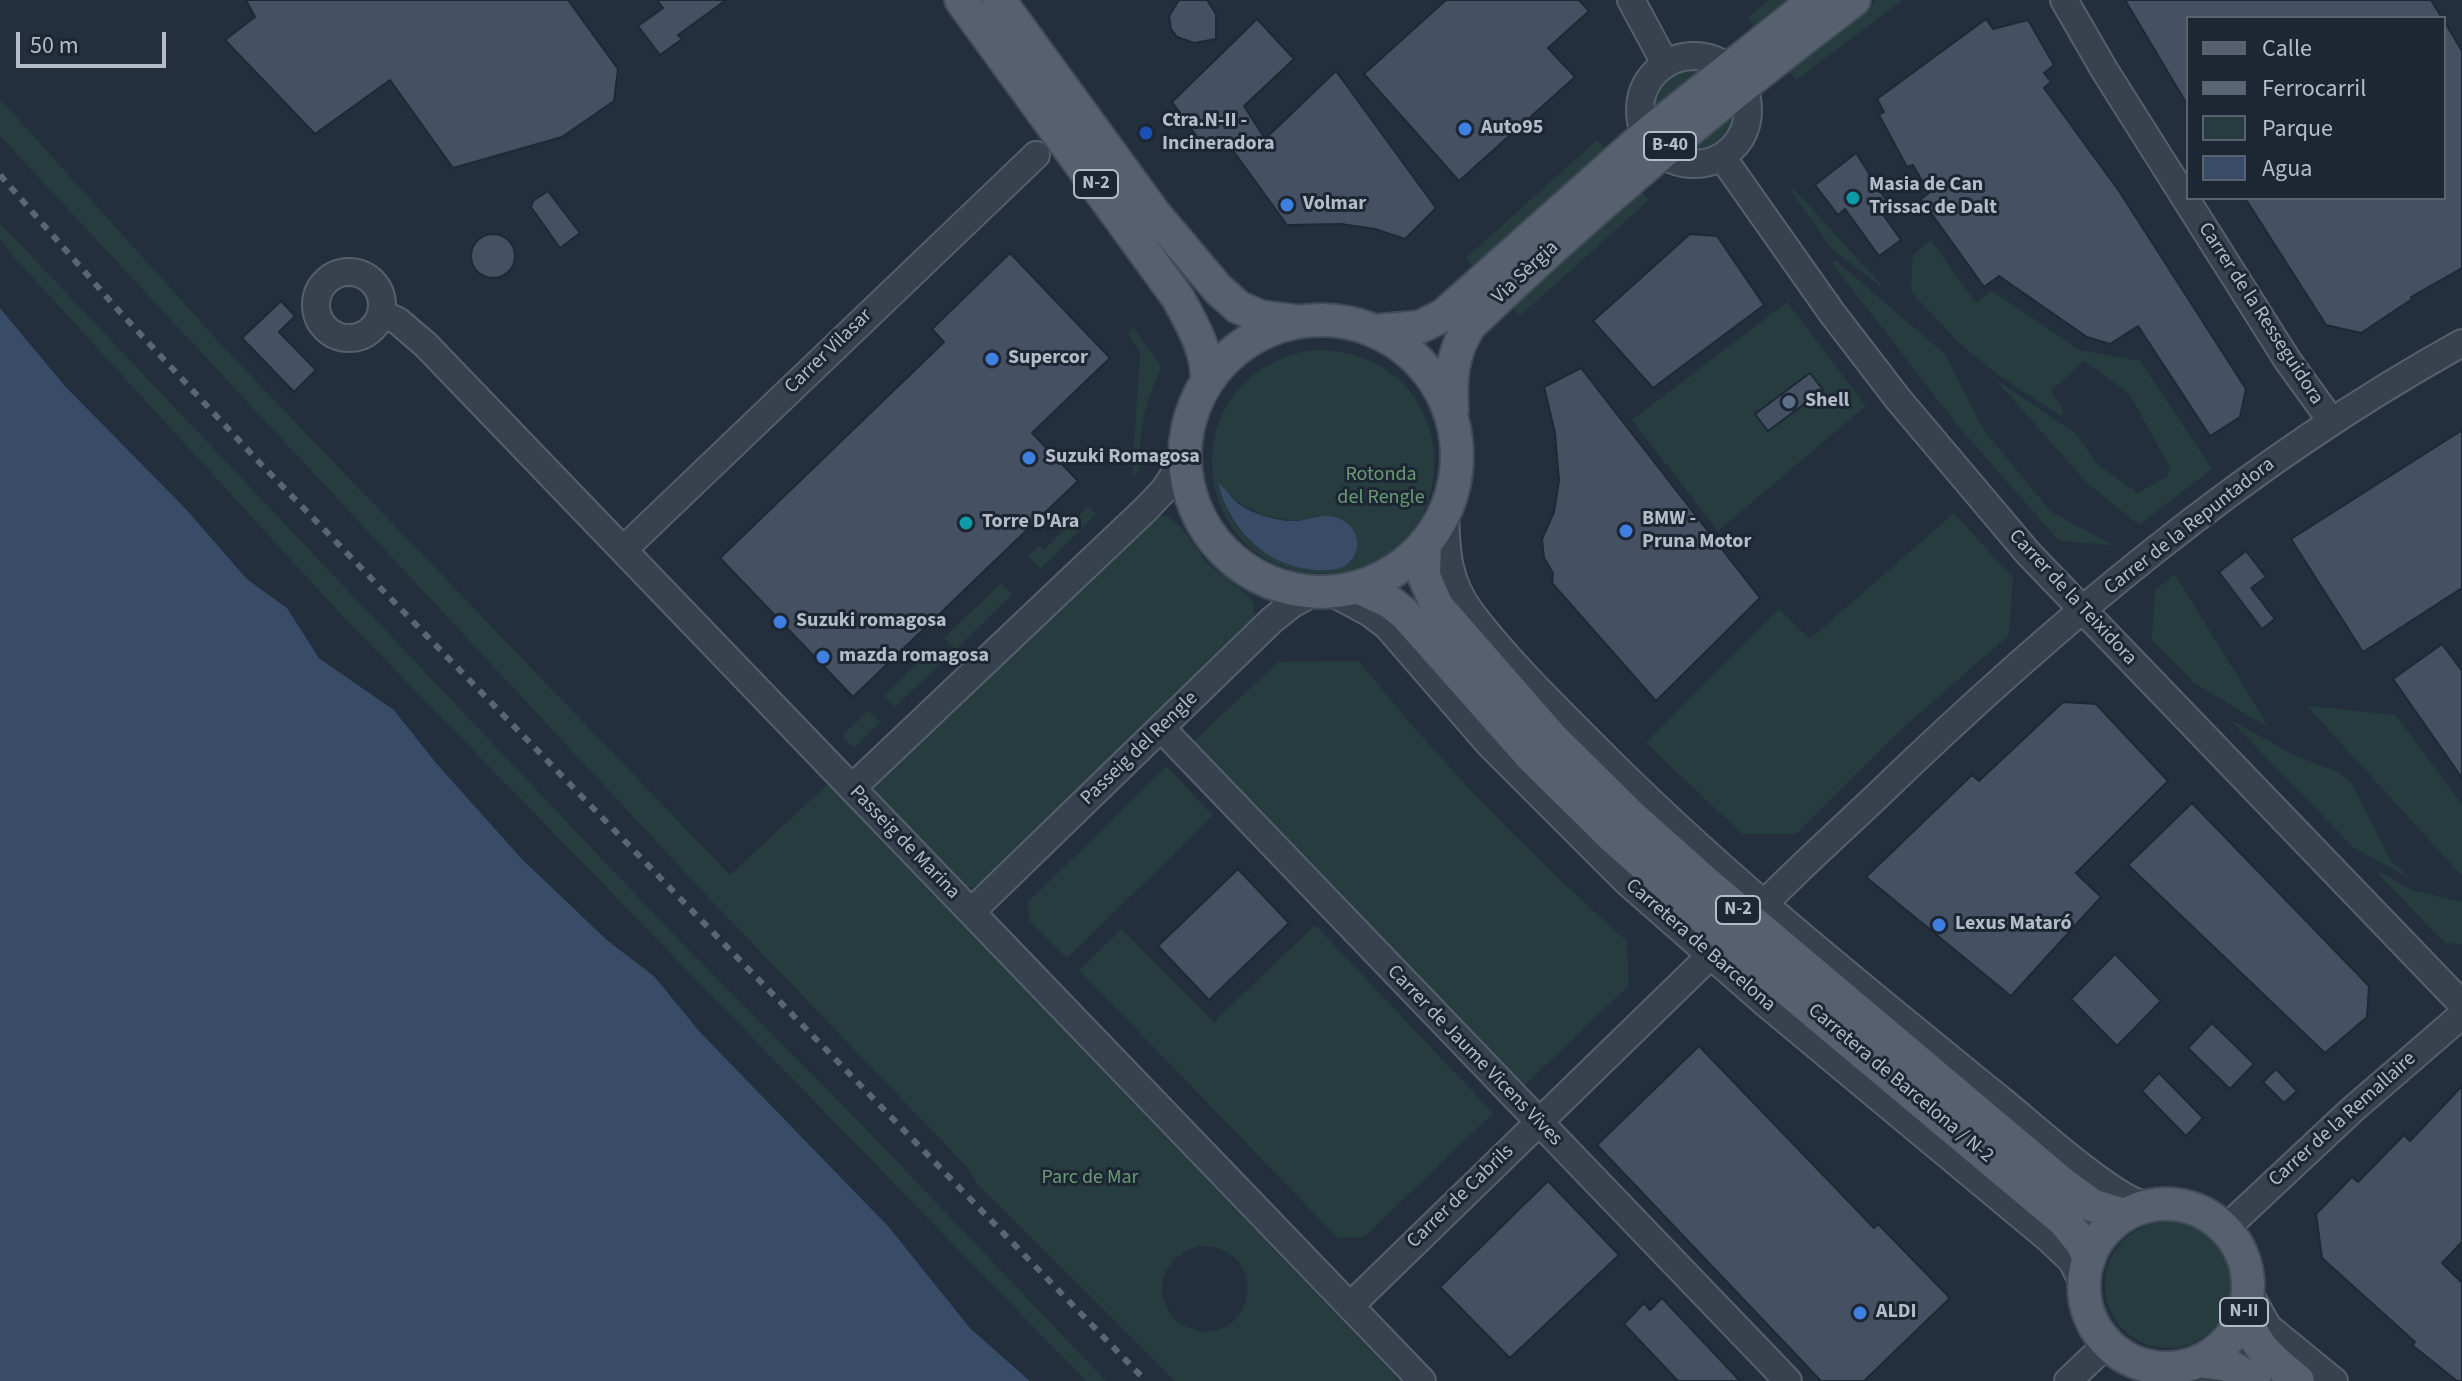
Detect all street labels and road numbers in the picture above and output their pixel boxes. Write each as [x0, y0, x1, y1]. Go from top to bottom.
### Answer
road number: B-40 [1644, 132, 1696, 160]
road number: N-2 [1074, 170, 1118, 198]
street label: Carrer de la Resseguidora [2192, 218, 2328, 410]
street label: Via Sèrgia [1488, 236, 1564, 310]
street label: Carrer Vilasar [780, 305, 878, 399]
street label: Carrer de la Repuntadora [2100, 453, 2280, 601]
street label: Carrer de la Teixidora [2003, 525, 2141, 671]
street label: Passeig del Rengle [1076, 687, 1204, 811]
street label: Passeig de Marina [844, 781, 964, 905]
street label: Carretera de Barcelona [1620, 874, 1780, 1018]
road number: N-2 [1716, 896, 1760, 924]
street label: Carrer de Jaume Vicens Vives [1381, 961, 1567, 1151]
street label: Carretera de Barcelona / N-2 [1802, 999, 1998, 1169]
street label: Carrer de la Remallaire [2264, 1048, 2422, 1192]
street label: Carrer de Cabrils [1403, 1140, 1519, 1254]
road number: N-II [2220, 1298, 2268, 1326]

